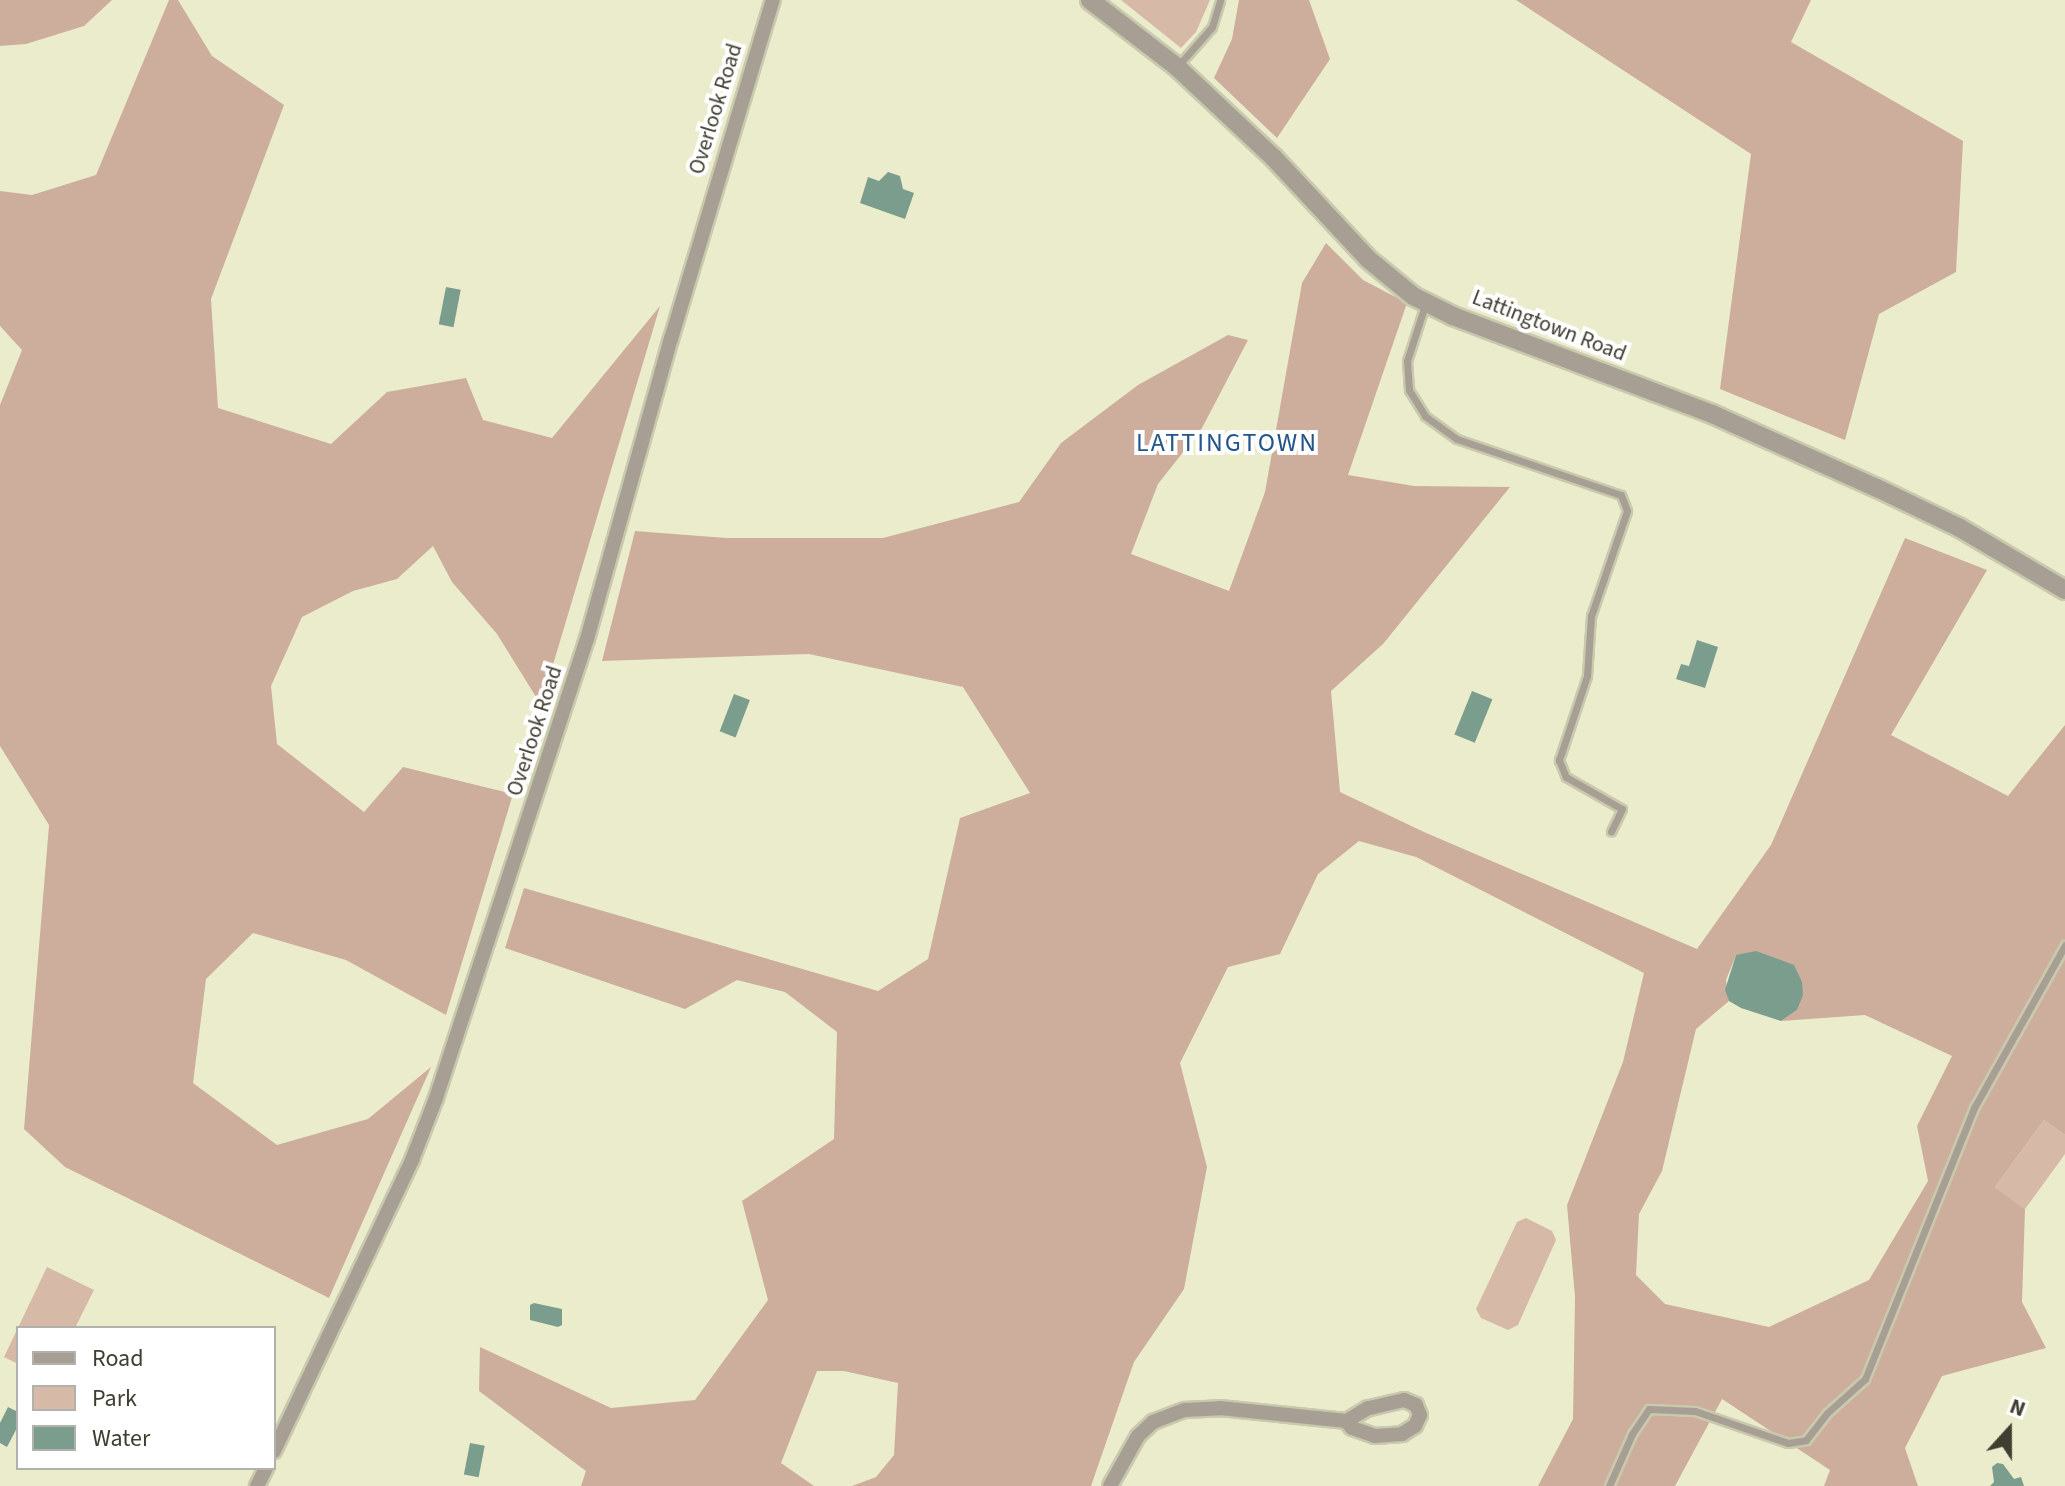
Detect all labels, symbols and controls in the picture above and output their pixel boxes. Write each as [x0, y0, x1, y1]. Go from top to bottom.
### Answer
street label: Overlook Road [684, 40, 748, 178]
street label: Lattingtown Road [1468, 284, 1630, 368]
district label: LATTINGTOWN [1136, 427, 1318, 459]
street label: Overlook Road [502, 663, 568, 799]
legend [16, 1326, 276, 1470]
text: Road [92, 1341, 144, 1376]
text: Park [92, 1381, 137, 1416]
north arrow [1969, 1390, 2049, 1470]
text: N [2005, 1390, 2030, 1425]
text: Water [92, 1421, 150, 1456]

